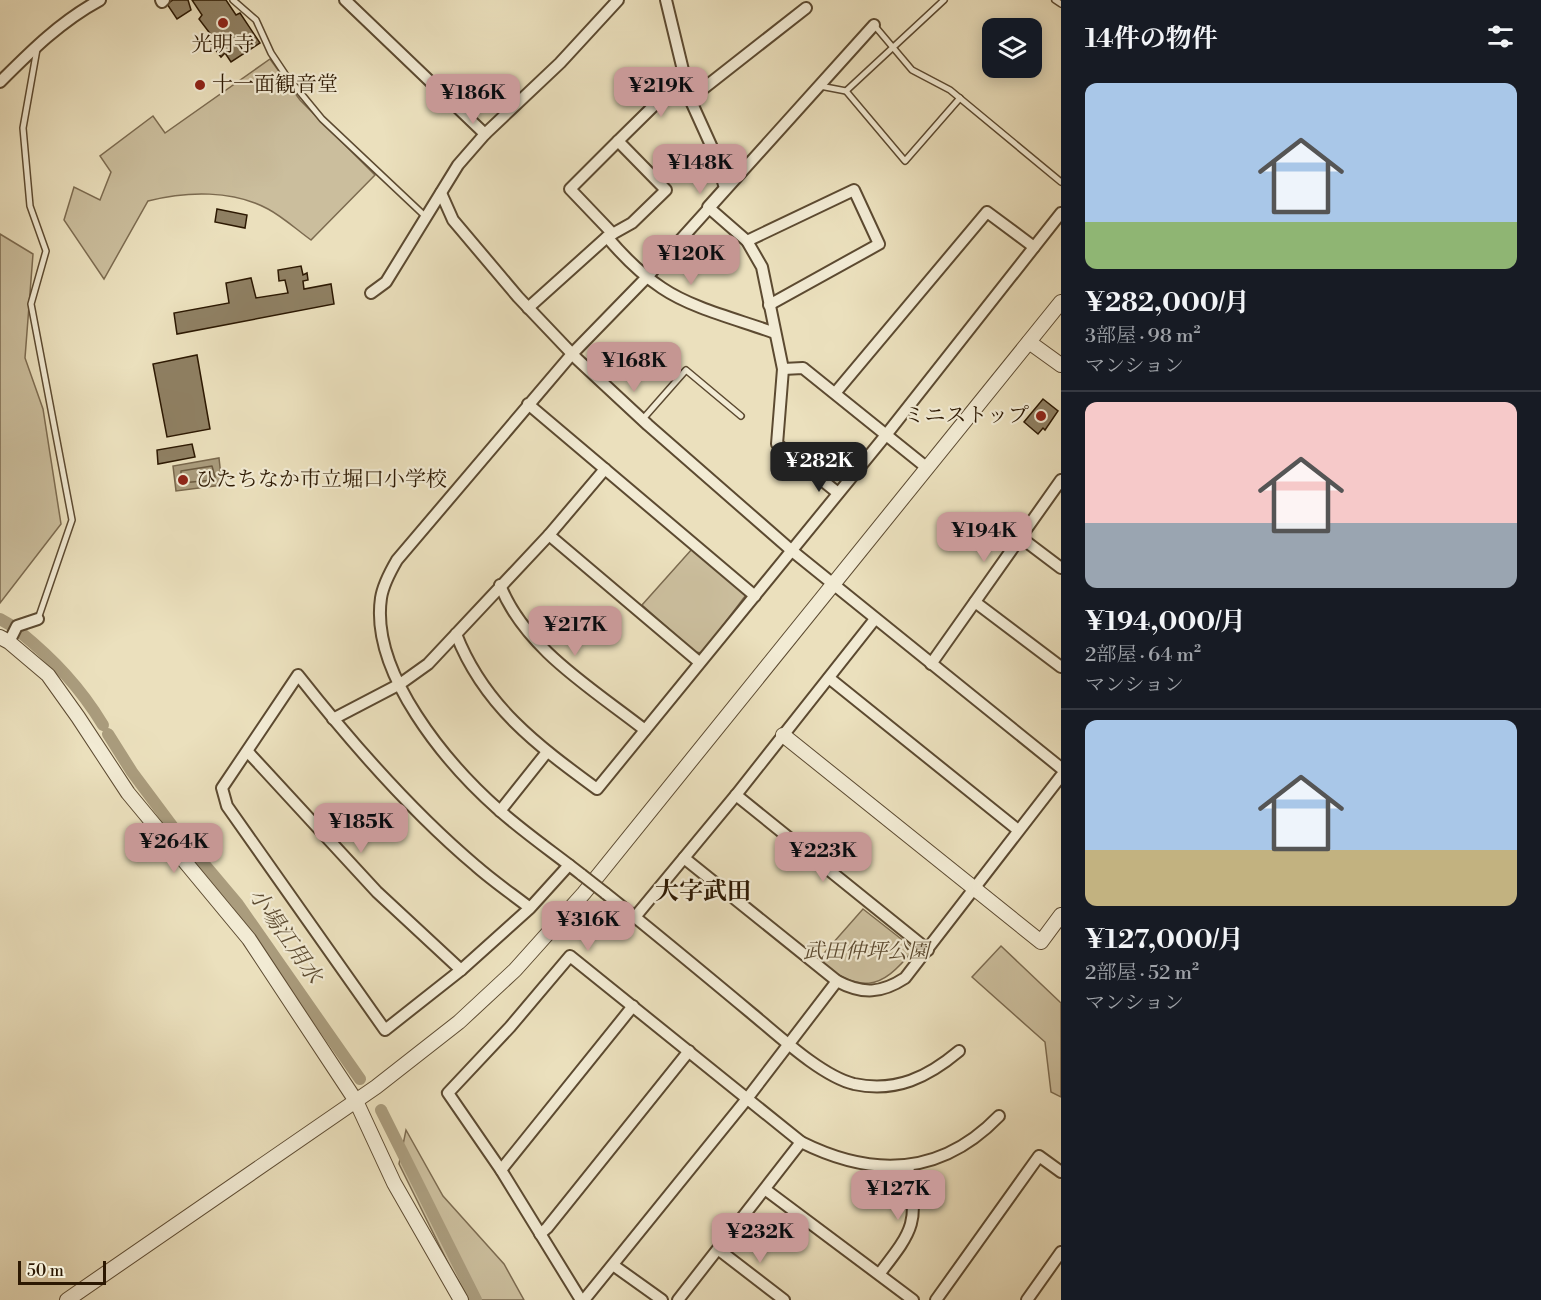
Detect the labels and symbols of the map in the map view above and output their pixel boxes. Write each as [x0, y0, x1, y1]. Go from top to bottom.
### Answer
marker: 光明寺 [216, 16, 230, 30]
place label: 光明寺 [192, 32, 255, 58]
pin: ¥219K [619, 67, 703, 118]
place label: 十一面観音堂 [212, 72, 338, 98]
pin: ¥186K [431, 74, 515, 125]
marker: 十一面観音堂 [193, 78, 207, 92]
pin: ¥148K [658, 144, 742, 195]
pin: ¥120K [649, 235, 733, 286]
pin: ¥168K [592, 342, 676, 393]
place label: ミニストップ [904, 403, 1029, 429]
marker: ミニストップ [1034, 409, 1048, 423]
pin: ¥282K [777, 442, 861, 493]
place label: ひたちなか市立堀口小学校 [195, 467, 447, 493]
marker: ひたちなか市立堀口小学校 [176, 473, 190, 487]
pin: ¥194K [942, 512, 1026, 563]
pin: ¥217K [533, 606, 617, 657]
pin: ¥185K [319, 803, 403, 854]
pin: ¥264K [132, 823, 216, 874]
pin: ¥223K [781, 832, 865, 883]
district label: 大字武田 [655, 877, 751, 907]
water label: 小場江用水 [242, 883, 329, 990]
pin: ¥316K [546, 901, 630, 952]
park label: 武田仲坪公園 [803, 939, 932, 965]
pin: ¥127K [856, 1170, 940, 1221]
pin: ¥232K [718, 1213, 802, 1264]
scale bar [18, 1258, 106, 1286]

